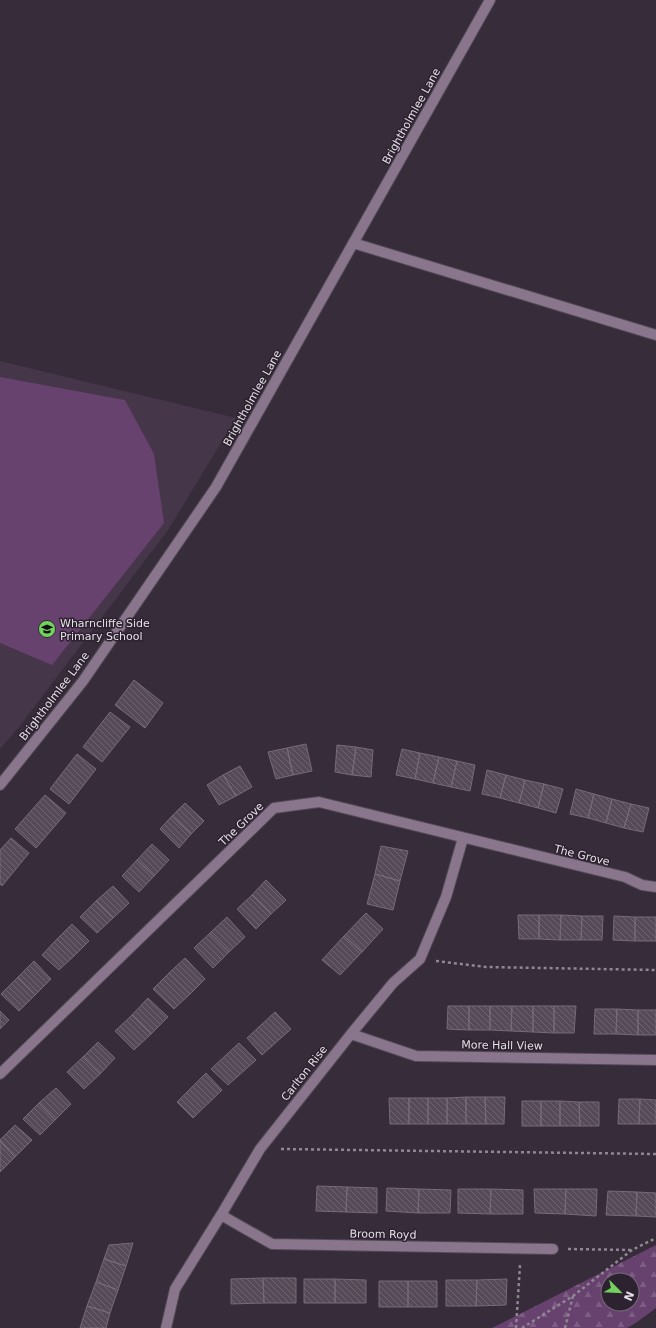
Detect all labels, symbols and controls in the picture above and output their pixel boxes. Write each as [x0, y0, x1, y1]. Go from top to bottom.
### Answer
street label: Brightholmlee Lane [380, 66, 443, 166]
street label: Brightholmlee Lane [221, 348, 284, 448]
place label: Wharncliffe Side Primary School [60, 617, 150, 643]
school or university icon: Wharncliffe Side Primary School [37, 619, 57, 639]
street label: Brightholmlee Lane [17, 649, 92, 743]
street label: The Grove [216, 800, 266, 849]
street label: The Grove [552, 842, 611, 869]
street label: More Hall View [461, 1038, 543, 1053]
street label: Carlton Rise [279, 1043, 330, 1104]
street label: Broom Royd [349, 1227, 417, 1242]
north arrow [600, 1272, 640, 1312]
text: N [621, 1289, 636, 1303]

